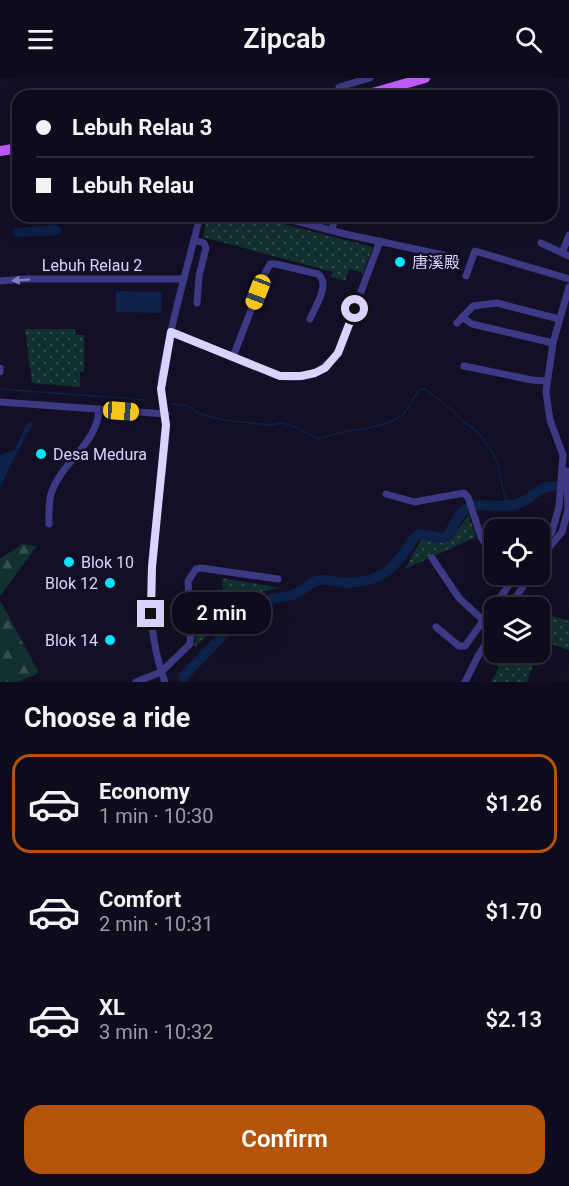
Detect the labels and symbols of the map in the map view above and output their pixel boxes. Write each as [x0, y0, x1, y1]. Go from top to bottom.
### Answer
place label: 唐溪殿 [412, 253, 460, 272]
marker: 唐溪殿 [393, 255, 407, 269]
street label: Lebuh Relau 2 [42, 256, 142, 275]
car [243, 272, 273, 312]
one-way arrow [11, 275, 30, 284]
route start [341, 295, 368, 322]
car [102, 401, 140, 421]
place label: Desa Medura [53, 445, 147, 464]
marker: Desa Medura [34, 447, 48, 461]
place label: Blok 10 [81, 553, 134, 572]
marker: Blok 10 [62, 555, 76, 569]
place label: Blok 12 [45, 574, 98, 593]
marker: Blok 12 [103, 576, 117, 590]
callout: 2 min [172, 593, 271, 635]
route end [137, 600, 164, 627]
place label: Blok 14 [45, 631, 98, 650]
marker: Blok 14 [103, 633, 117, 647]

